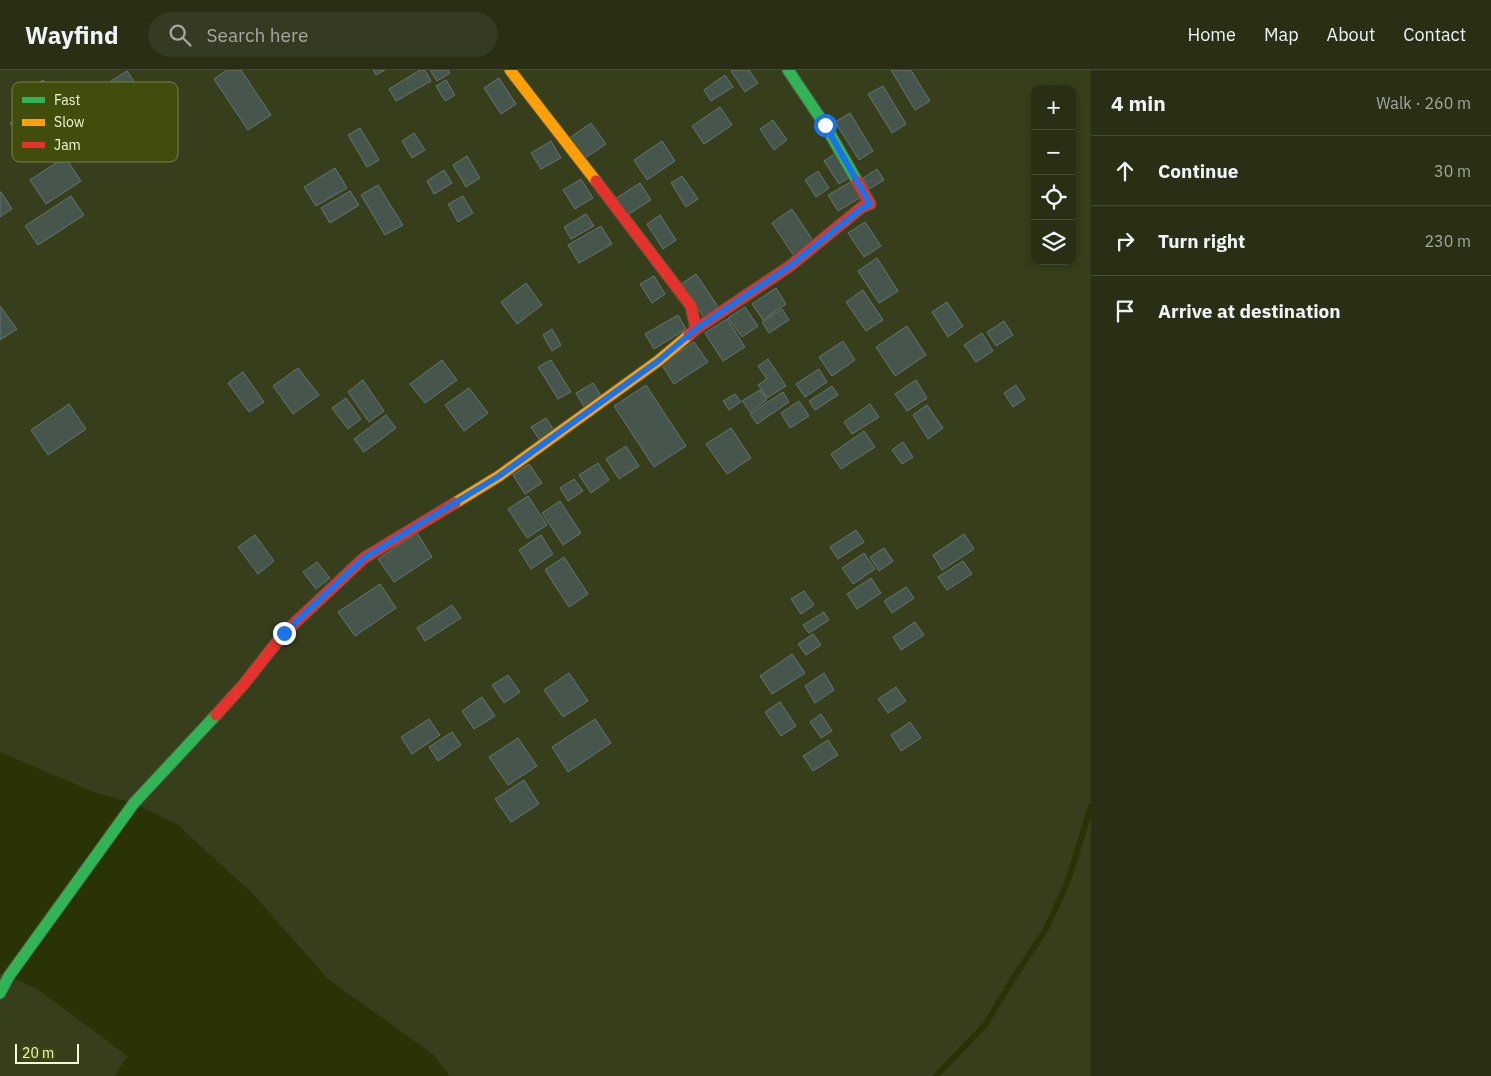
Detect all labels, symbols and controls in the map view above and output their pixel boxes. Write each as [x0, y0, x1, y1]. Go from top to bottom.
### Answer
search box [148, 12, 498, 57]
text: Wayfind [25, 19, 118, 51]
icon: search [166, 21, 194, 49]
text: Search here [206, 23, 308, 47]
text: Home [1188, 23, 1236, 46]
text: Map [1264, 23, 1299, 46]
text: About [1327, 23, 1375, 46]
text: Contact [1403, 23, 1466, 46]
legend [12, 82, 178, 162]
map controls [1031, 85, 1076, 265]
button: + [1031, 85, 1076, 130]
text: 4 min [1111, 89, 1166, 117]
text: Fast [54, 91, 80, 109]
text: Walk · 260 m [1376, 93, 1471, 113]
text: Slow [54, 113, 85, 131]
route start [814, 114, 837, 137]
button: − [1031, 130, 1076, 175]
text: Jam [54, 136, 81, 154]
icon: ahead [1111, 157, 1139, 185]
text: Continue [1158, 159, 1238, 183]
text: 30 m [1434, 161, 1471, 181]
button: locate [1031, 175, 1076, 220]
button: layers [1031, 220, 1076, 265]
icon: right [1111, 227, 1139, 255]
text: Turn right [1158, 229, 1245, 253]
text: 230 m [1424, 231, 1471, 251]
icon: arrive [1111, 297, 1139, 325]
text: Arrive at destination [1158, 299, 1341, 323]
route end [273, 622, 296, 645]
scale bar [15, 1041, 79, 1064]
text: 20 m [22, 1044, 54, 1062]

